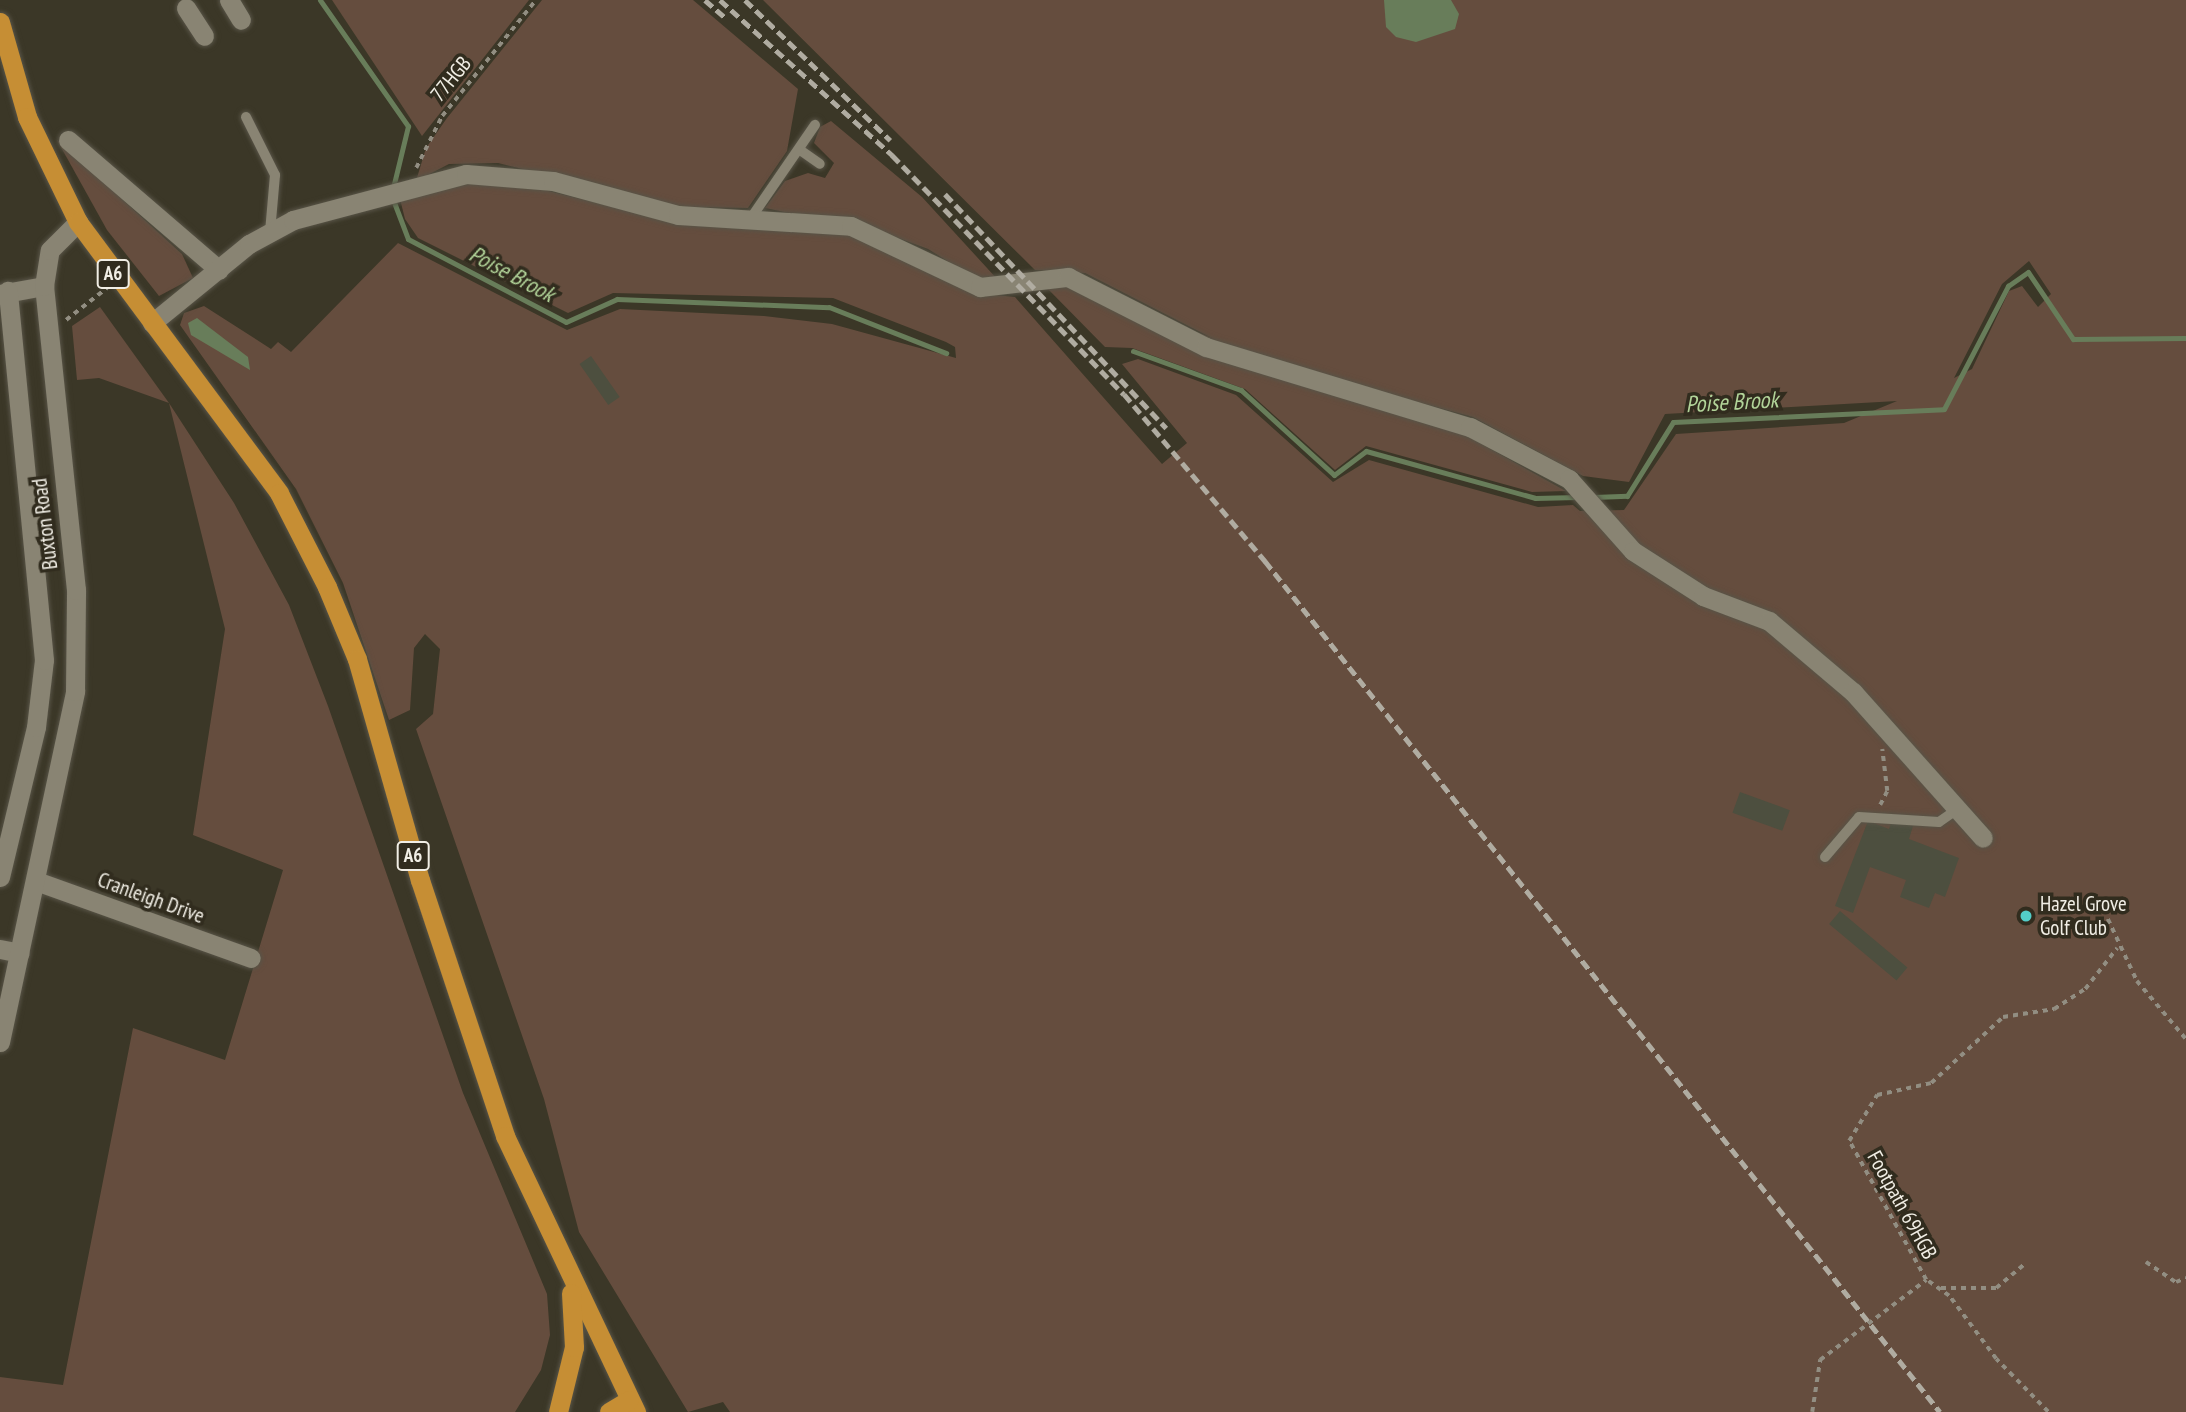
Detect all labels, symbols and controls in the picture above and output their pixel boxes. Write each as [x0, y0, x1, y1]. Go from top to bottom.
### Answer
street label: 77HGB [425, 51, 477, 107]
water label: Poise Brook [465, 240, 559, 308]
road number: A6 [96, 258, 130, 290]
water label: Poise Brook [1685, 386, 1779, 418]
street label: Buxton Road [27, 477, 63, 571]
road number: A6 [396, 841, 430, 872]
street label: Cranleigh Drive [94, 867, 208, 929]
place label: Hazel Grove Golf Club [2040, 891, 2127, 941]
marker: Hazel Grove Golf Club [2018, 908, 2034, 924]
street label: Footpath 69HGB [1862, 1146, 1942, 1264]

